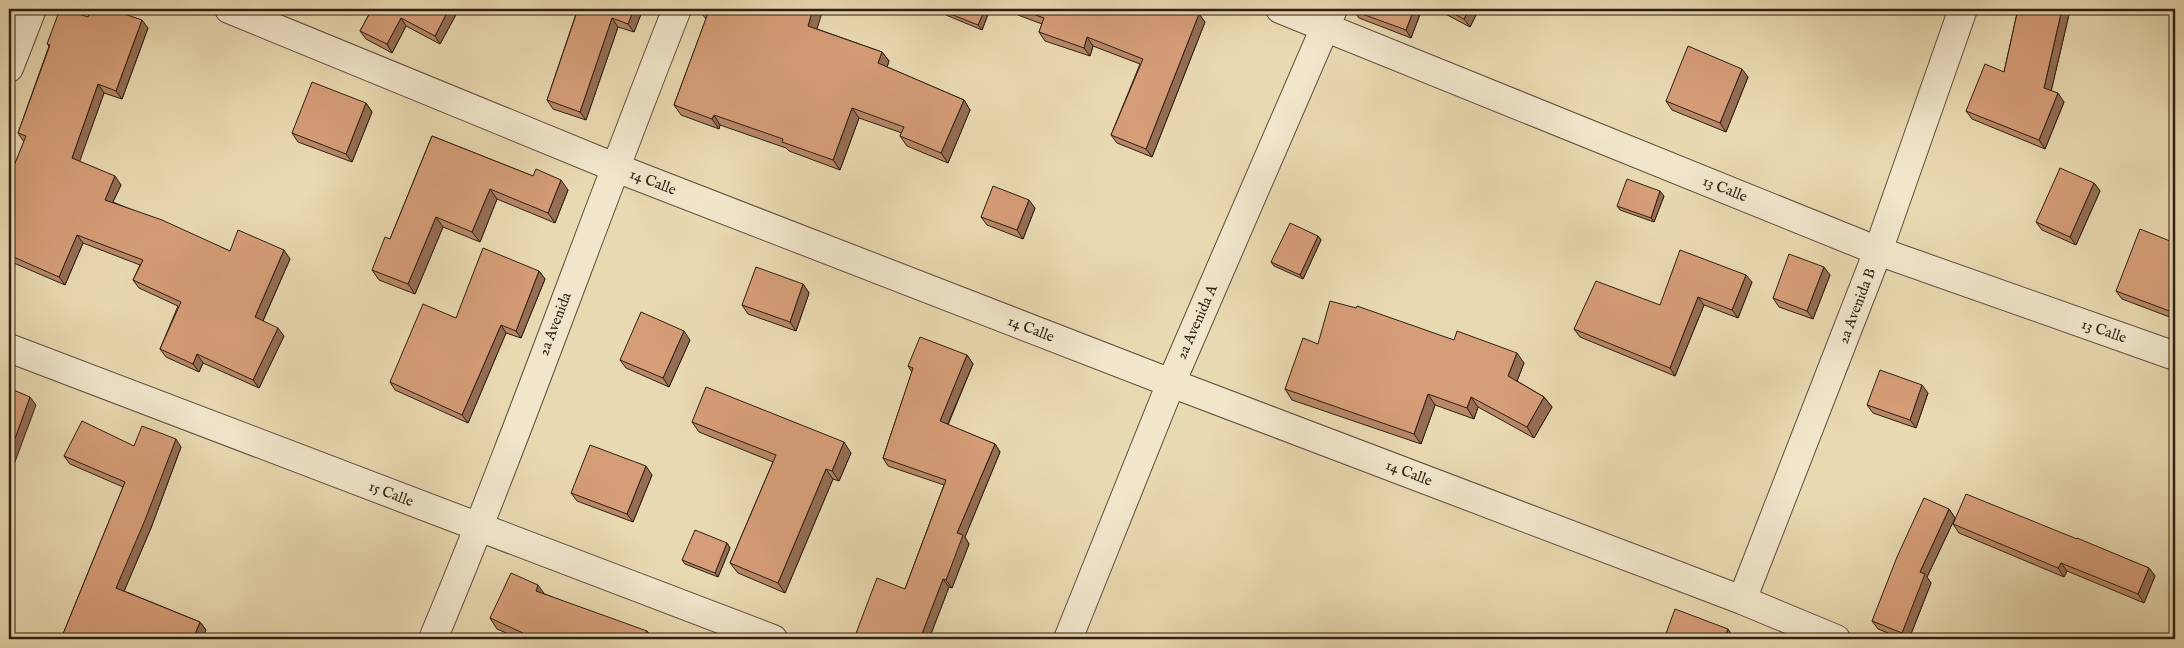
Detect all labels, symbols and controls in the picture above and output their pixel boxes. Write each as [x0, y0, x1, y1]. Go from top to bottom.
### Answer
street label: 14 Calle [627, 164, 679, 200]
street label: 13 Calle [1700, 171, 1750, 207]
street label: 2a Avenida B [1834, 265, 1880, 347]
street label: 2a Avenida A [1172, 281, 1222, 362]
street label: 2a Avenida [534, 289, 576, 358]
street label: 14 Calle [1005, 311, 1057, 347]
street label: 13 Calle [2079, 314, 2129, 348]
street label: 14 Calle [1383, 455, 1435, 491]
street label: 15 Calle [366, 477, 416, 511]

